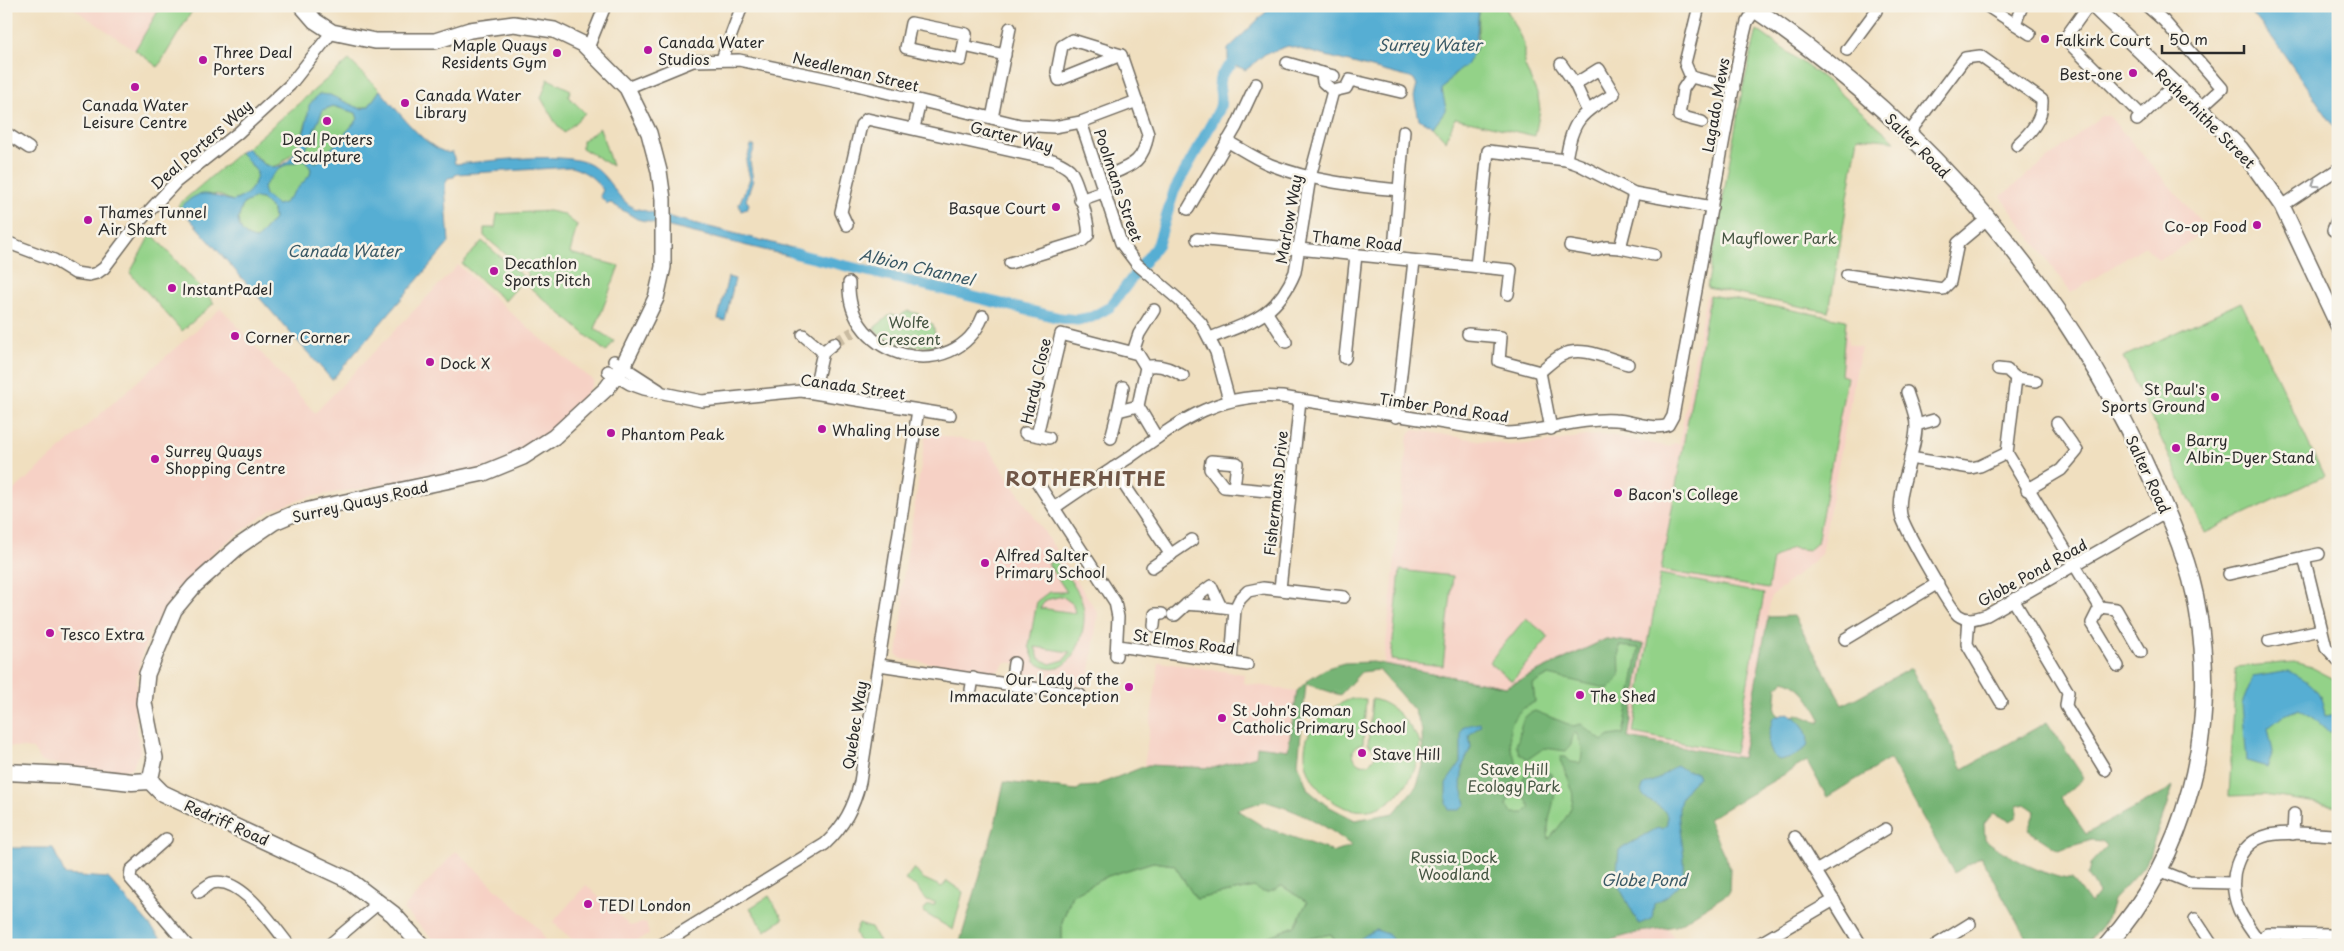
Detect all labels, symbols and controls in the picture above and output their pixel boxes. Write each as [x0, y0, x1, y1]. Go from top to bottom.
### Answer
scale bar [2162, 22, 2244, 54]
text: 50 m [2169, 27, 2208, 50]
place label: Falkirk Court [2055, 28, 2151, 51]
place label: Canada Water Studios [658, 30, 764, 70]
water label: Surrey Water [1378, 32, 1484, 56]
place label: Maple Quays Residents Gym [441, 33, 547, 73]
marker: Falkirk Court [2039, 33, 2051, 45]
place label: Three Deal Porters [213, 40, 292, 80]
marker: Canada Water Studios [642, 44, 654, 56]
street label: Needleman Street [791, 45, 922, 97]
marker: Maple Quays Residents Gym [551, 47, 563, 59]
marker: Three Deal Porters [197, 54, 209, 66]
street label: Lagado Mews [1695, 56, 1735, 154]
place label: Best-one [2059, 62, 2123, 85]
street label: Rotherhithe Street [2151, 63, 2261, 173]
marker: Best-one [2127, 67, 2139, 79]
marker: Canada Water Leisure Centre [129, 81, 141, 93]
place label: Canada Water Library [415, 83, 521, 123]
place label: Canada Water Leisure Centre [82, 93, 188, 133]
street label: Deal Porters Way [145, 93, 257, 195]
marker: Canada Water Library [399, 97, 411, 109]
street label: Salter Road [1880, 107, 1956, 183]
marker: Deal Porters Sculpture [321, 115, 333, 127]
street label: Garter Way [968, 115, 1056, 157]
street label: Poolmans Street [1089, 125, 1149, 245]
place label: Deal Porters Sculpture [281, 127, 373, 167]
street label: Marlow Way [1269, 172, 1307, 266]
one-way arrow [2312, 178, 2321, 187]
place label: Basque Court [948, 196, 1046, 219]
place label: Thames Tunnel Air Shaft [98, 200, 207, 240]
marker: Basque Court [1050, 201, 1062, 213]
marker: Thames Tunnel Air Shaft [82, 214, 94, 226]
place label: Co-op Food [2164, 214, 2247, 237]
marker: Co-op Food [2251, 219, 2263, 231]
street label: Thame Road [1311, 224, 1403, 256]
park label: Mayflower Park [1721, 226, 1837, 249]
water label: Canada Water [287, 238, 403, 262]
water label: Albion Channel [858, 241, 979, 291]
place label: Decathlon Sports Pitch [504, 251, 591, 291]
marker: Decathlon Sports Pitch [488, 265, 500, 277]
place label: InstantPadel [182, 277, 272, 300]
marker: InstantPadel [166, 282, 178, 294]
park label: Wolfe Crescent [877, 310, 941, 350]
place label: Corner Corner [245, 325, 350, 348]
marker: Corner Corner [229, 330, 241, 342]
street label: Hardy Close [1014, 336, 1056, 426]
place label: Dock X [440, 351, 490, 374]
marker: Dock X [424, 356, 436, 368]
street label: Canada Street [799, 367, 907, 405]
place label: St Paul's Sports Ground [2101, 377, 2205, 417]
street label: Timber Pond Road [1378, 387, 1510, 427]
marker: St Paul's Sports Ground [2209, 391, 2221, 403]
place label: Whaling House [832, 418, 940, 441]
place label: Phantom Peak [621, 422, 725, 445]
marker: Whaling House [816, 423, 828, 435]
marker: Phantom Peak [605, 427, 617, 439]
place label: Barry Albin-Dyer Stand [2186, 428, 2315, 468]
street label: Fishermans Drive [1257, 429, 1293, 557]
street label: Salter Road [2121, 431, 2177, 517]
place label: Surrey Quays Shopping Centre [165, 439, 285, 479]
marker: Barry Albin-Dyer Stand [2170, 442, 2182, 454]
marker: Surrey Quays Shopping Centre [149, 453, 161, 465]
district label: ROTHERHITHE [1005, 463, 1167, 493]
street label: Surrey Quays Road [290, 474, 430, 528]
place label: Bacon's College [1628, 482, 1738, 505]
marker: Bacon's College [1612, 487, 1624, 499]
street label: Globe Pond Road [1973, 532, 2091, 612]
place label: Alfred Salter Primary School [995, 543, 1105, 583]
marker: Alfred Salter Primary School [979, 557, 991, 569]
place label: Tesco Extra [60, 622, 145, 645]
street label: St Elmos Road [1131, 622, 1237, 660]
marker: Tesco Extra [44, 627, 56, 639]
place label: Our Lady of the Immaculate Conception [949, 667, 1119, 707]
street label: Quebec Way [836, 679, 872, 771]
marker: Our Lady of the Immaculate Conception [1123, 681, 1135, 693]
place label: The Shed [1590, 684, 1656, 707]
marker: The Shed [1574, 689, 1586, 701]
place label: St John's Roman Catholic Primary School [1232, 698, 1406, 738]
marker: St John's Roman Catholic Primary School [1216, 712, 1228, 724]
place label: Stave Hill [1372, 742, 1440, 765]
marker: Stave Hill [1356, 747, 1368, 759]
park label: Stave Hill Ecology Park [1468, 757, 1560, 797]
street label: Redriff Road [181, 793, 273, 851]
park label: Russia Dock Woodland [1410, 845, 1498, 885]
water label: Globe Pond [1601, 867, 1689, 891]
place label: TEDI London [598, 893, 691, 916]
marker: TEDI London [582, 898, 594, 910]

